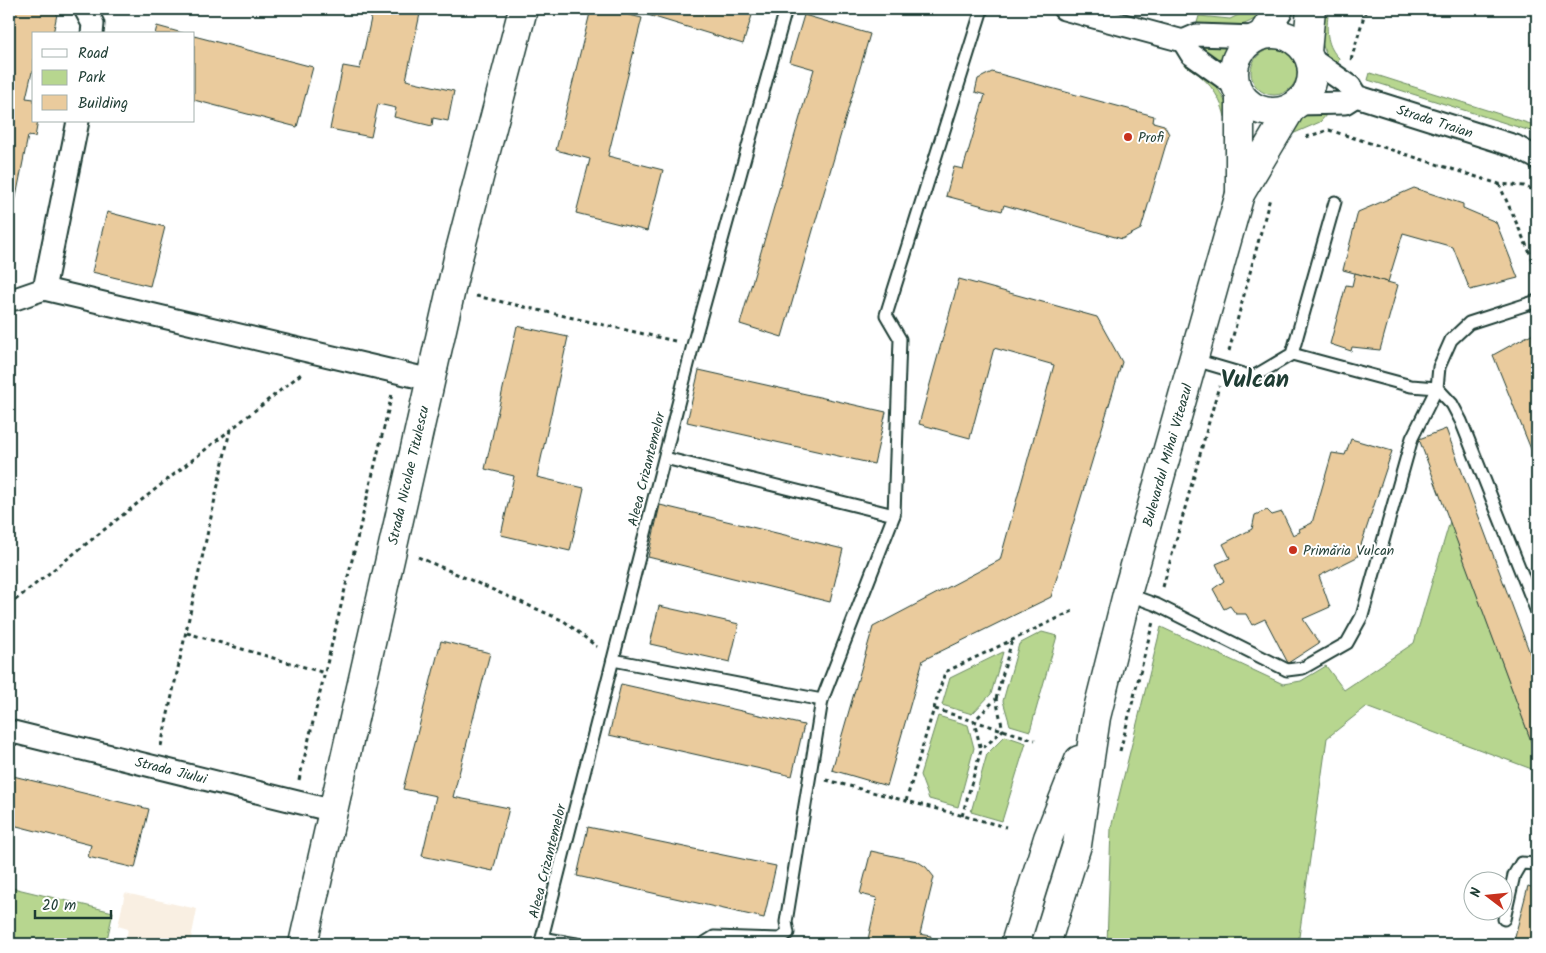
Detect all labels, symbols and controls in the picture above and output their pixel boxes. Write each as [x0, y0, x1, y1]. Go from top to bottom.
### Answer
legend [32, 32, 195, 122]
text: Road [78, 42, 109, 66]
text: Park [78, 66, 106, 90]
text: Building [78, 92, 128, 116]
street label: Strada Traian [1394, 99, 1476, 145]
place label: Profi [1138, 127, 1165, 149]
marker: Profi [1122, 131, 1134, 143]
district label: Vulcan [1221, 361, 1289, 400]
street label: Bulevardul Mihai Viteazul [1137, 381, 1199, 529]
street label: Strada Nicolae Titulescu [382, 403, 436, 547]
street label: Aleea Crizantemelor [622, 409, 672, 529]
place label: Primăria Vulcan [1303, 540, 1394, 562]
marker: Primăria Vulcan [1287, 544, 1299, 556]
street label: Strada Jiului [133, 751, 210, 791]
street label: Aleea Crizantemelor [523, 801, 573, 921]
north arrow [1464, 870, 1514, 920]
text: N [1465, 885, 1488, 900]
scale bar [35, 888, 111, 920]
text: 20 m [42, 894, 76, 918]

